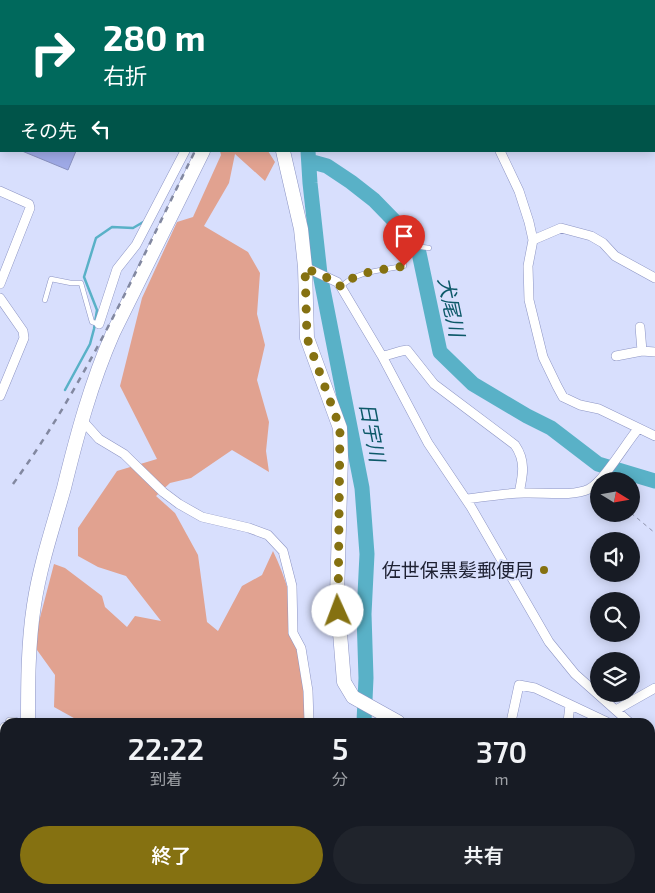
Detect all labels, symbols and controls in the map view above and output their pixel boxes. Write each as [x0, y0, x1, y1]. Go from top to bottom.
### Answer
text: 280 m [103, 16, 206, 58]
icon: right [20, 20, 85, 85]
text: 右折 [103, 62, 147, 88]
icon: left [87, 115, 115, 143]
text: その先 [20, 119, 77, 142]
pin [383, 215, 425, 266]
icon: arrive [390, 222, 418, 250]
water label: 犬尾川 [434, 275, 470, 341]
water label: 日宇川 [355, 400, 391, 466]
north arrow [590, 472, 640, 522]
map controls [590, 472, 640, 702]
button: sound [590, 532, 640, 582]
place label: 佐世保黒髪郵便局 [382, 558, 534, 581]
marker: 佐世保黒髪郵便局 [538, 564, 550, 576]
position arrow [311, 584, 363, 636]
button: search [590, 592, 640, 642]
button: layers [590, 652, 640, 702]
text: 22:22 [128, 730, 204, 766]
text: 5 [332, 730, 348, 766]
text: 370 [476, 733, 527, 769]
text: 到着 [150, 769, 182, 788]
text: 分 [332, 769, 348, 788]
text: m [495, 769, 509, 788]
button: 終了 [20, 826, 323, 884]
button: 共有 [333, 826, 635, 884]

